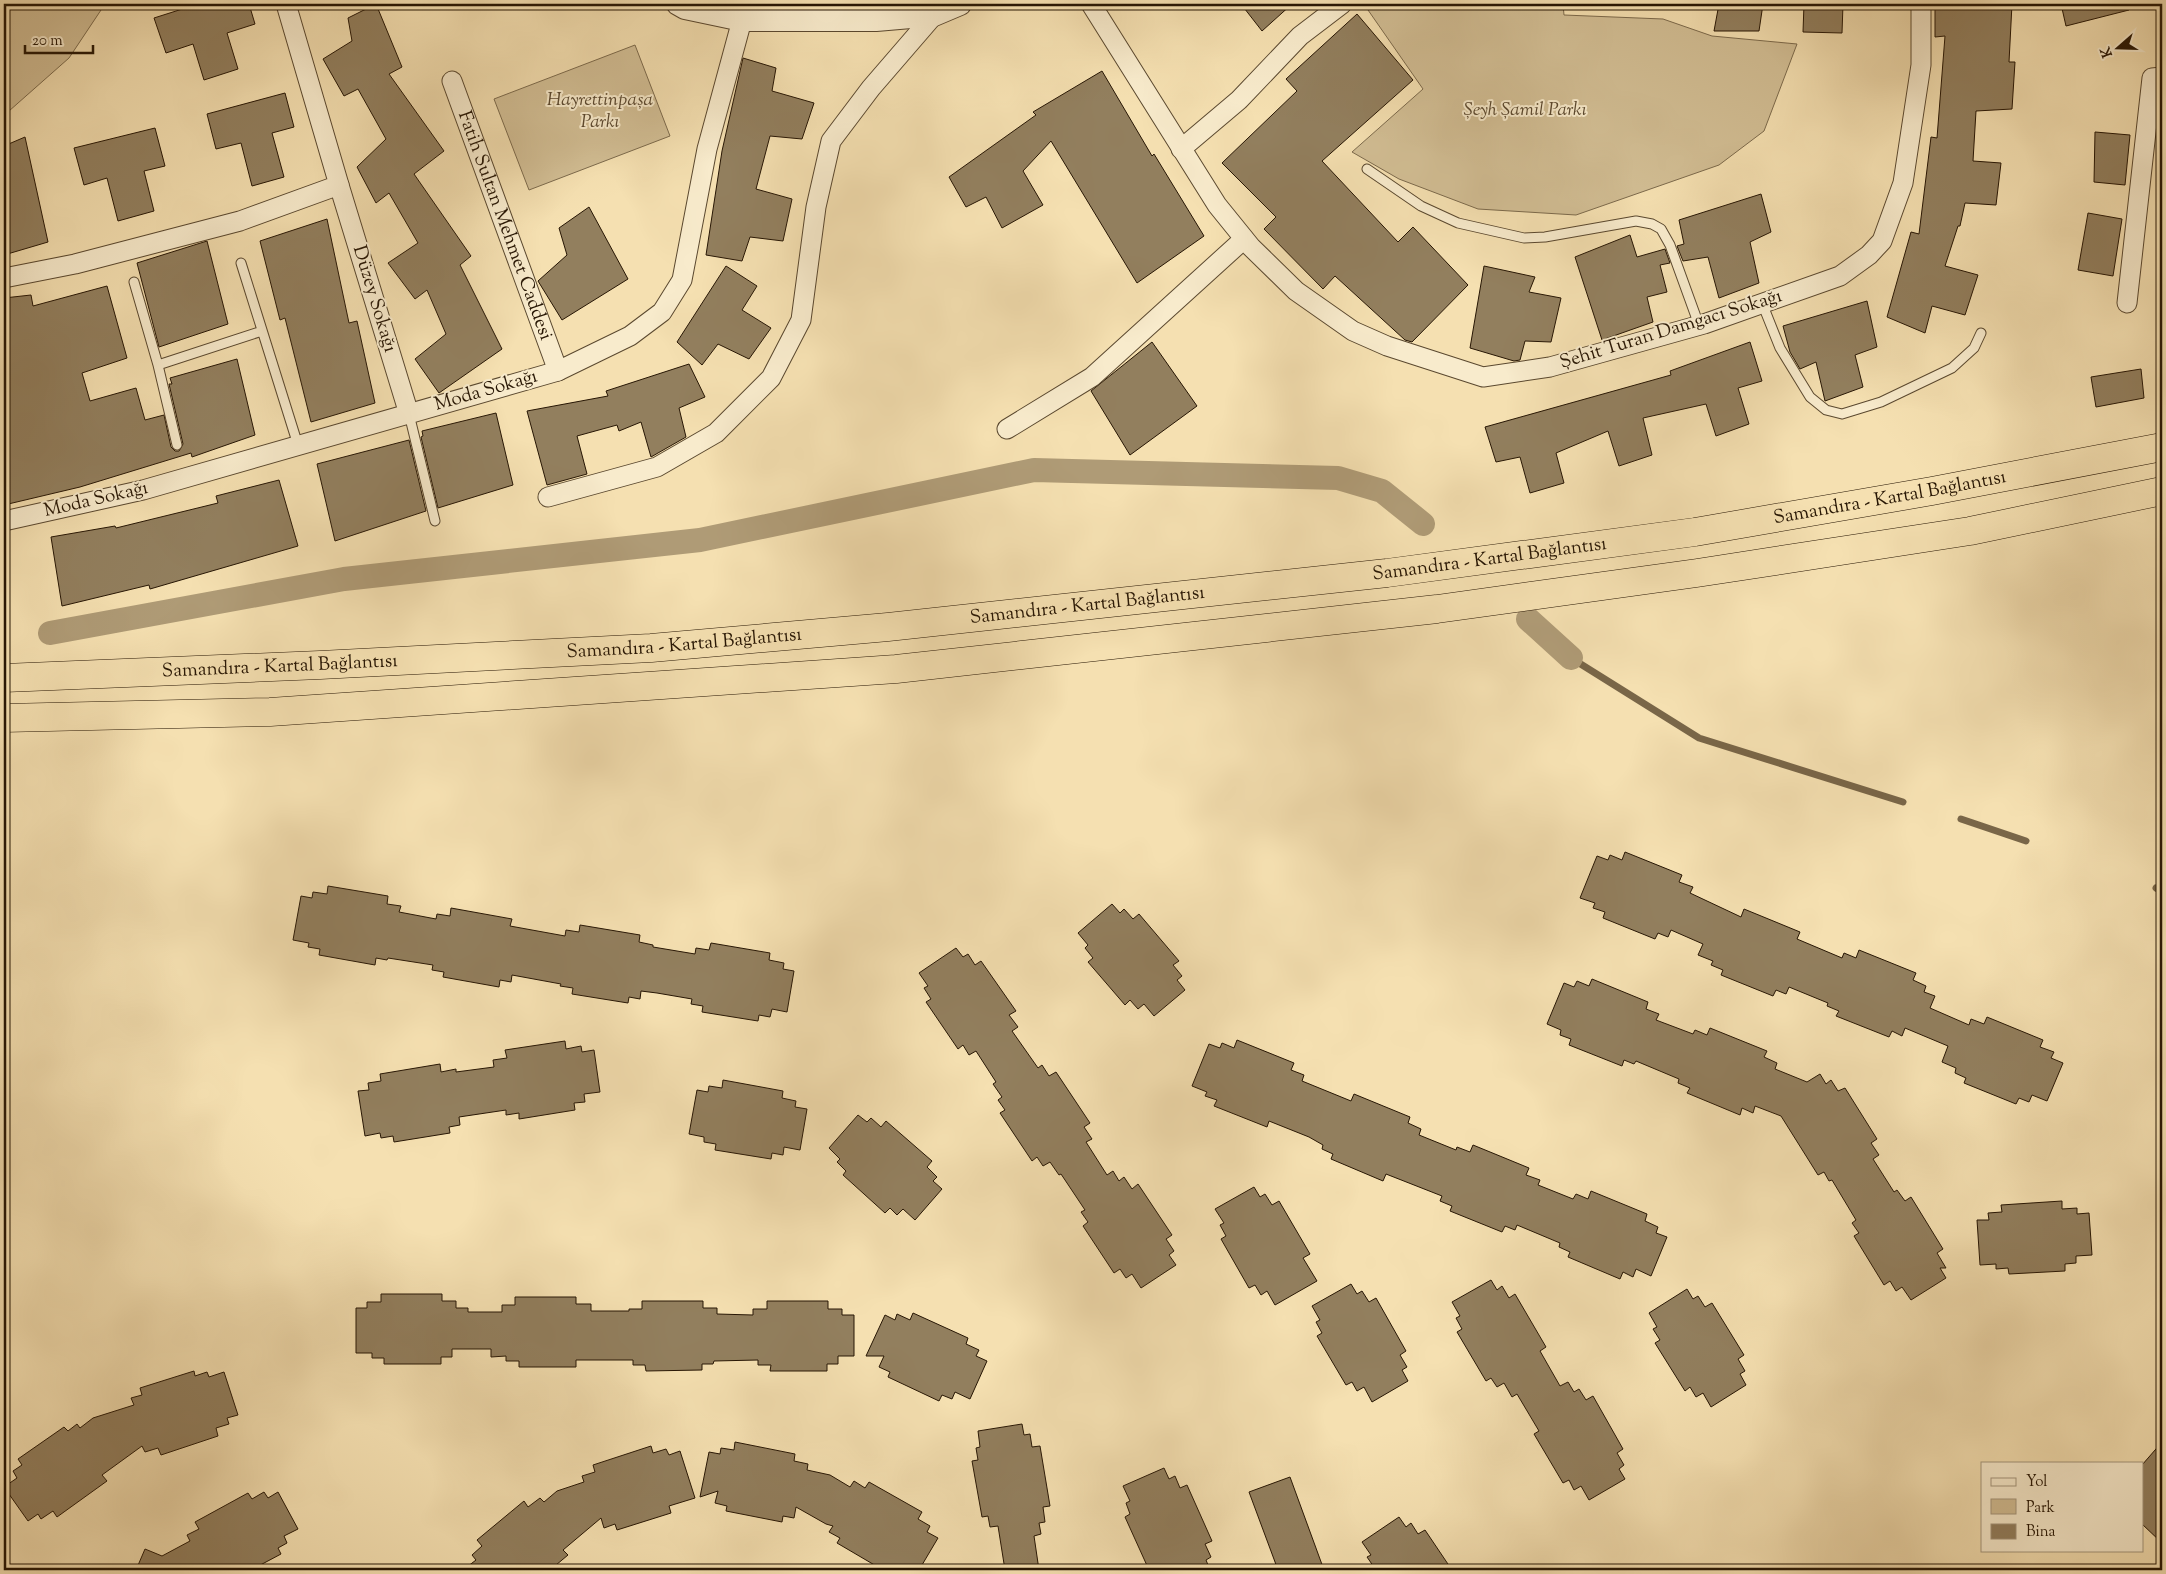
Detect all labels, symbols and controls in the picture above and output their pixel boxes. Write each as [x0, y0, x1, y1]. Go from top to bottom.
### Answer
scale bar [25, 22, 92, 54]
north arrow [2094, 22, 2144, 72]
text: 20 m [32, 31, 63, 52]
text: K [2096, 43, 2119, 60]
park label: Hayrettinpaşa Parkı [547, 87, 653, 136]
park label: Şeyh Şamil Parkı [1464, 97, 1587, 124]
street label: Fatih Sultan Mehmet Caddesi [451, 107, 559, 344]
street label: Düzey Sokağı [345, 242, 403, 356]
street label: Şehit Turan Damgacı Sokağı [1557, 283, 1785, 377]
street label: Moda Sokağı [431, 363, 541, 419]
street label: Samandıra - Kartal Bağlantısı [1771, 464, 2008, 532]
street label: Moda Sokağı [41, 475, 151, 525]
street label: Samandıra - Kartal Bağlantısı [1371, 530, 1608, 588]
street label: Samandıra - Kartal Bağlantısı [968, 579, 1206, 632]
street label: Samandıra - Kartal Bağlantısı [566, 621, 803, 666]
street label: Samandıra - Kartal Bağlantısı [161, 648, 398, 685]
legend [1981, 1462, 2144, 1552]
text: Yol [2026, 1472, 2048, 1493]
text: Park [2026, 1498, 2055, 1519]
text: Bina [2026, 1522, 2056, 1543]

